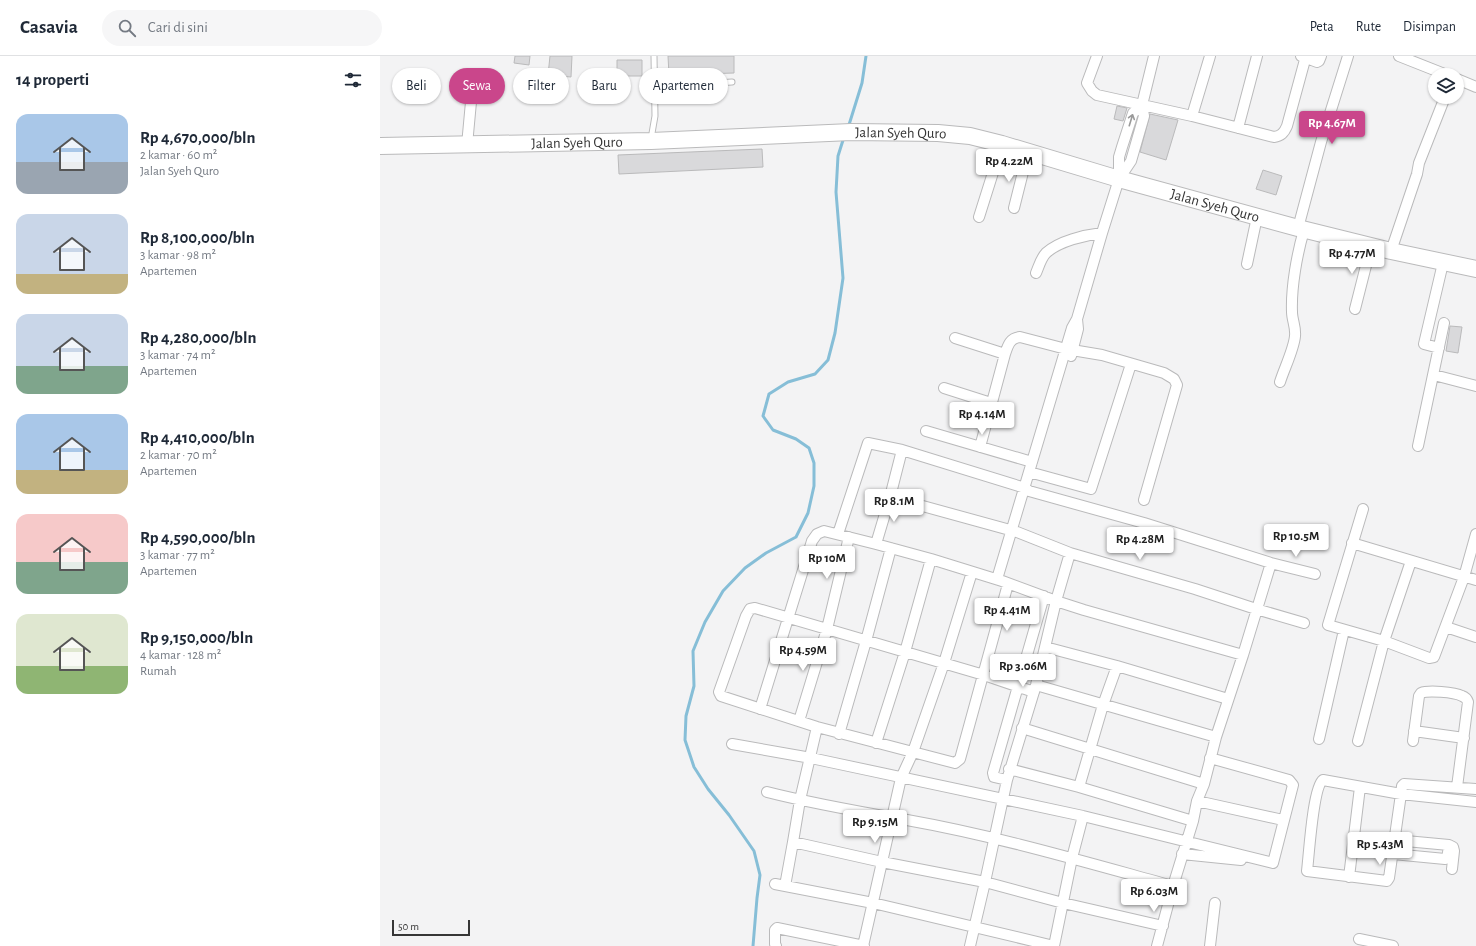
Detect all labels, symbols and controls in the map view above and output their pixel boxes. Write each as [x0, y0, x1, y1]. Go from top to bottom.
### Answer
search box [102, 10, 382, 46]
icon: search [116, 17, 138, 39]
text: Casavia [20, 18, 78, 37]
text: Cari di sini [148, 20, 208, 35]
text: Peta [1310, 20, 1334, 34]
text: Rute [1356, 20, 1381, 34]
text: Disimpan [1403, 20, 1456, 34]
chip: Beli [392, 68, 441, 104]
chip: Sewa [449, 68, 505, 104]
chip: Filter [513, 68, 569, 104]
chip: Baru [577, 68, 631, 104]
chip: Apartemen [639, 68, 728, 104]
map controls [1428, 68, 1464, 104]
button: layers [1428, 68, 1464, 104]
icon: filters [342, 69, 364, 91]
text: 14 properti [16, 71, 89, 88]
pin: Rp 4.67M [1291, 111, 1373, 145]
one-way arrow [1128, 114, 1135, 127]
text: Rp 4.67M [1308, 117, 1356, 130]
street label: Jalan Syeh Quro [855, 125, 947, 142]
text: Rp 4,670,000/bln [140, 129, 256, 146]
icon: home [48, 130, 96, 178]
street label: Jalan Syeh Quro [531, 135, 623, 151]
text: 2 kamar · 60 m² [140, 149, 217, 162]
pin: Rp 4.22M [968, 149, 1050, 183]
text: Rp 4.22M [985, 155, 1033, 168]
text: Jalan Syeh Quro [140, 165, 219, 178]
street label: Jalan Syeh Quro [1169, 186, 1261, 225]
text: Rp 8,100,000/bln [140, 229, 255, 246]
icon: home [48, 230, 96, 278]
pin: Rp 4.77M [1311, 241, 1393, 275]
text: Rp 4.77M [1328, 247, 1376, 260]
text: 3 kamar · 98 m² [140, 249, 216, 262]
text: Apartemen [140, 265, 197, 278]
text: Rp 4,280,000/bln [140, 329, 256, 346]
icon: home [48, 330, 96, 378]
text: 3 kamar · 74 m² [140, 349, 216, 362]
text: Apartemen [140, 365, 197, 378]
pin: Rp 4.14M [941, 402, 1023, 436]
text: Rp 4.14M [958, 408, 1006, 421]
text: Rp 4,410,000/bln [140, 429, 255, 446]
icon: home [48, 430, 96, 478]
text: 2 kamar · 70 m² [140, 449, 217, 462]
text: Apartemen [140, 465, 197, 478]
pin: Rp 8.1M [857, 489, 931, 523]
text: Rp 8.1M [874, 495, 914, 508]
pin: Rp 10.5M [1255, 524, 1337, 558]
pin: Rp 4.28M [1099, 527, 1181, 561]
text: Rp 4,590,000/bln [140, 529, 256, 546]
icon: home [48, 530, 96, 578]
text: Rp 10.5M [1273, 530, 1319, 543]
text: Rp 4.28M [1116, 533, 1164, 546]
pin: Rp 10M [794, 546, 860, 580]
text: 3 kamar · 77 m² [140, 549, 215, 562]
text: Rp 10M [808, 552, 846, 565]
text: Apartemen [140, 565, 197, 578]
pin: Rp 4.41M [966, 598, 1048, 632]
text: Rp 4.41M [983, 604, 1031, 617]
text: Rp 9,150,000/bln [140, 629, 253, 646]
icon: home [48, 630, 96, 678]
pin: Rp 4.59M [762, 638, 844, 672]
text: Rp 4.59M [779, 644, 827, 657]
text: 4 kamar · 128 m² [140, 649, 221, 662]
pin: Rp 3.06M [982, 654, 1064, 688]
text: Rp 3.06M [999, 660, 1047, 673]
text: Rumah [140, 665, 177, 678]
pin: Rp 9.15M [834, 810, 916, 844]
text: Rp 9.15M [852, 816, 898, 829]
pin: Rp 5.43M [1339, 832, 1421, 866]
text: Rp 5.43M [1356, 838, 1404, 851]
pin: Rp 6.03M [1113, 879, 1195, 913]
text: Rp 6.03M [1130, 885, 1178, 898]
scale bar [392, 918, 470, 937]
text: 50 m [398, 921, 419, 932]

